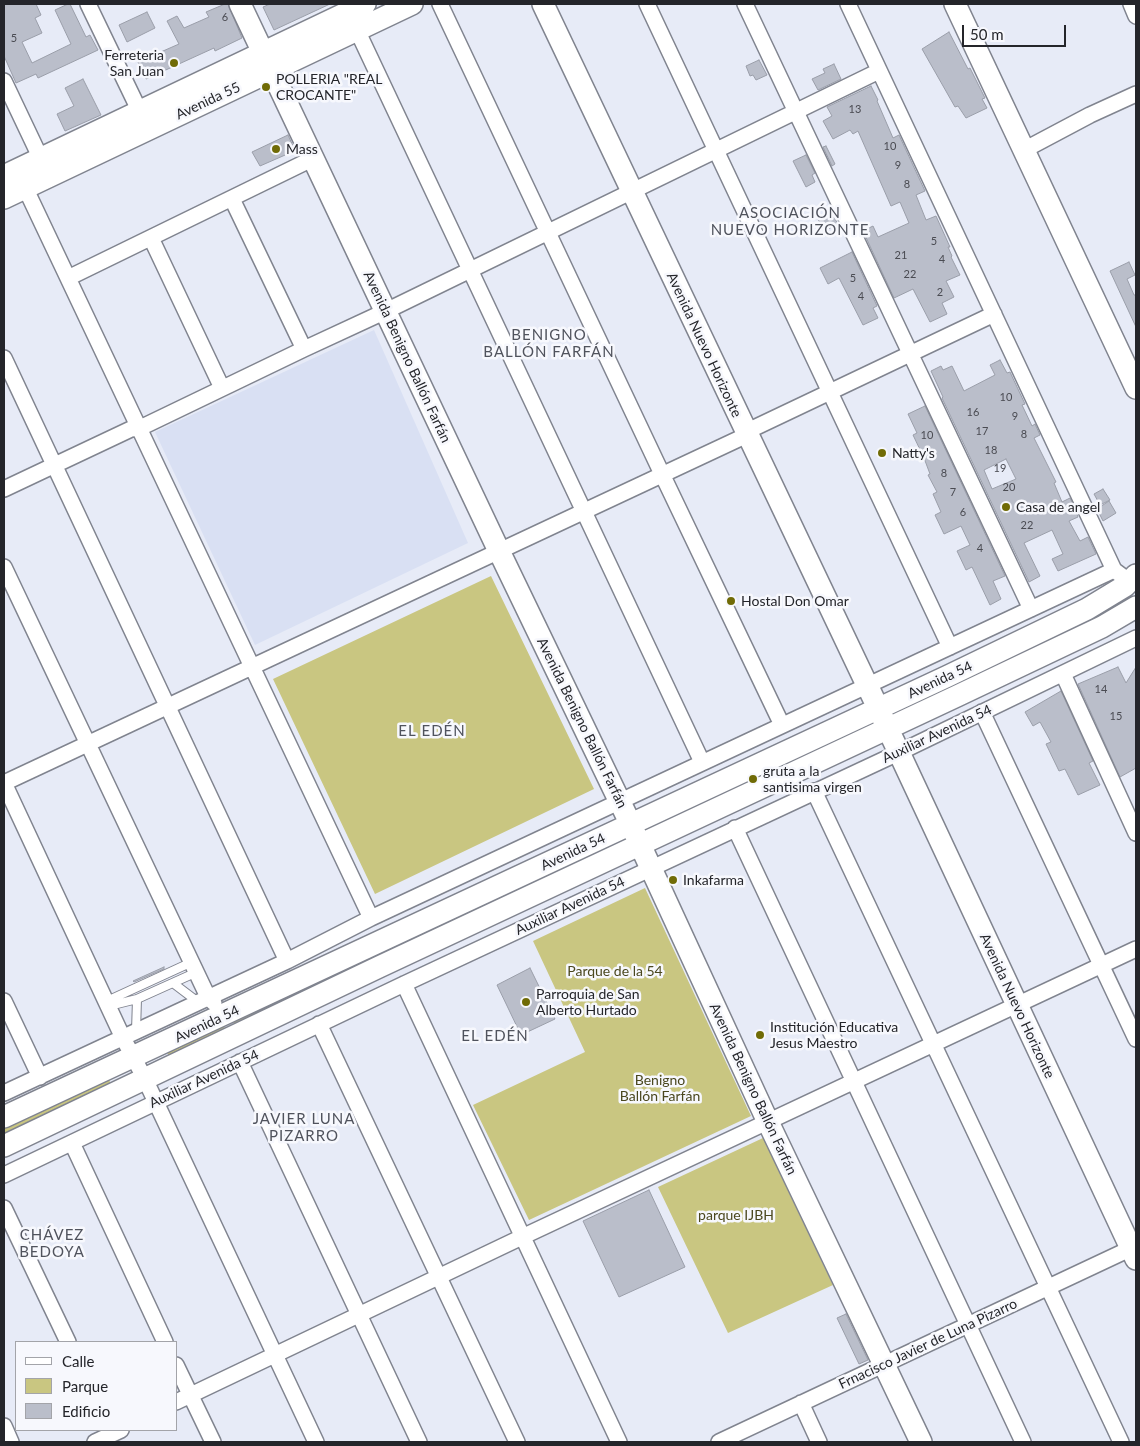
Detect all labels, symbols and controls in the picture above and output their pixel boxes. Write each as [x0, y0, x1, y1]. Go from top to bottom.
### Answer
house number: 6 [222, 10, 228, 24]
scale bar [965, 15, 1069, 47]
text: 50 m [970, 25, 1004, 43]
house number: 5 [11, 31, 17, 45]
place label: Ferreteria San Juan [104, 47, 164, 80]
marker: Ferreteria San Juan [168, 57, 180, 69]
place label: POLLERIA "REAL CROCANTE" [276, 71, 383, 104]
street label: Avenida 55 [173, 79, 243, 123]
marker: POLLERIA "REAL CROCANTE" [260, 81, 272, 93]
house number: 13 [849, 102, 861, 116]
house number: 10 [884, 139, 896, 153]
place label: Mass [286, 141, 318, 157]
marker: Mass [270, 143, 282, 155]
house number: 9 [895, 158, 901, 172]
house number: 8 [904, 177, 910, 191]
district label: ASOCIACIÓN NUEVO HORIZONTE [709, 204, 871, 239]
house number: 5 [931, 234, 937, 248]
house number: 21 [895, 248, 907, 262]
house number: 4 [939, 252, 945, 266]
house number: 22 [904, 267, 916, 281]
street label: Avenida Benigno Ballón Farfán [360, 268, 454, 446]
street label: Avenida Nuevo Horizonte [663, 270, 745, 420]
house number: 5 [850, 271, 856, 285]
house number: 2 [937, 285, 943, 299]
house number: 4 [858, 289, 864, 303]
district label: BENIGNO BALLÓN FARFÁN [482, 326, 616, 361]
house number: 10 [1000, 390, 1012, 404]
house number: 16 [967, 405, 979, 419]
house number: 9 [1012, 409, 1018, 423]
house number: 17 [976, 424, 988, 438]
house number: 8 [1021, 427, 1027, 441]
house number: 10 [921, 428, 933, 442]
house number: 18 [985, 443, 997, 457]
place label: Natty's [892, 445, 935, 461]
marker: Natty's [876, 447, 888, 459]
house number: 19 [994, 461, 1006, 475]
house number: 8 [941, 466, 947, 480]
house number: 20 [1003, 480, 1015, 494]
house number: 7 [950, 485, 956, 499]
place label: Casa de angel [1016, 499, 1100, 515]
marker: Casa de angel [1000, 501, 1012, 513]
house number: 6 [960, 505, 966, 519]
house number: 22 [1021, 518, 1033, 532]
house number: 4 [977, 541, 983, 555]
place label: Hostal Don Omar [741, 593, 849, 609]
marker: Hostal Don Omar [725, 595, 737, 607]
street label: Avenida Benigno Ballón Farfán [533, 635, 631, 811]
street label: Avenida 54 [905, 658, 975, 702]
house number: 14 [1095, 682, 1107, 696]
street label: Auxiliar Avenida 54 [880, 701, 994, 767]
house number: 15 [1110, 709, 1122, 723]
district label: EL EDÉN [397, 722, 467, 740]
place label: gruta a la santisima virgen [763, 763, 862, 796]
marker: gruta a la santisima virgen [747, 773, 759, 785]
street label: Avenida 54 [538, 830, 608, 874]
place label: Inkafarma [683, 872, 744, 888]
street label: Auxiliar Avenida 54 [513, 873, 627, 939]
marker: Inkafarma [667, 874, 679, 886]
street label: Avenida Nuevo Horizonte [976, 931, 1058, 1081]
park label: Parque de la 54 [567, 963, 663, 979]
place label: Parroquia de San Alberto Hurtado [536, 986, 640, 1019]
marker: Parroquia de San Alberto Hurtado [520, 996, 532, 1008]
street label: Avenida Benigno Ballón Farfán [706, 1000, 800, 1178]
street label: Avenida 54 [172, 1002, 242, 1046]
place label: Institución Educativa Jesus Maestro [770, 1019, 898, 1052]
district label: EL EDÉN [460, 1027, 530, 1045]
marker: Institución Educativa Jesus Maestro [754, 1029, 766, 1041]
street label: Auxiliar Avenida 54 [147, 1046, 261, 1112]
park label: Benigno Ballón Farfán [620, 1072, 700, 1104]
district label: JAVIER LUNA PIZARRO [251, 1110, 357, 1145]
park label: parque IJBH [698, 1207, 774, 1223]
district label: CHÁVEZ BEDOYA [18, 1226, 86, 1261]
street label: Frnacisco Javier de Luna Pizarro [836, 1295, 1020, 1393]
legend [15, 1341, 178, 1431]
text: Calle [62, 1352, 94, 1370]
text: Parque [62, 1377, 108, 1395]
text: Edificio [62, 1402, 110, 1420]

